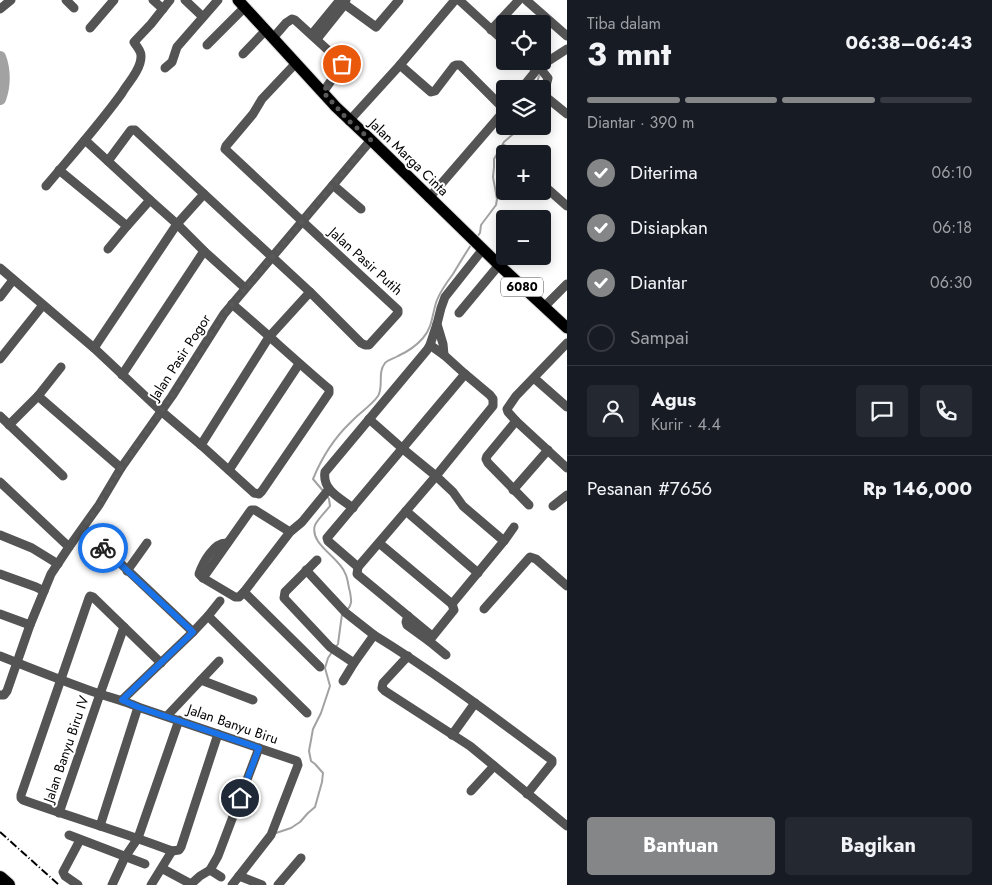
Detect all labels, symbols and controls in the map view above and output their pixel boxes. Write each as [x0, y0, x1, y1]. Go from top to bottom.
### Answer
text: Tiba dalam [587, 12, 661, 35]
map controls [496, 15, 551, 265]
button: locate [496, 15, 551, 70]
text: 06:38–06:43 [846, 29, 972, 56]
text: 3 mnt [587, 31, 671, 77]
pin [321, 43, 363, 85]
icon: bag [328, 50, 356, 78]
button: layers [496, 80, 551, 135]
text: Diantar · 390 m [587, 111, 694, 134]
street label: Jalan Marga Cinta [363, 112, 453, 200]
button: + [496, 145, 551, 200]
icon: check [587, 159, 615, 187]
text: Diterima [630, 159, 698, 186]
text: 06:10 [932, 161, 972, 184]
button: − [496, 210, 551, 265]
icon: check [587, 214, 615, 242]
text: Disiapkan [630, 214, 708, 241]
text: 06:18 [932, 216, 972, 239]
street label: Jalan Pasir Putih [323, 221, 407, 300]
icon: check [587, 269, 615, 297]
text: Diantar [630, 269, 687, 296]
text: 06:30 [930, 271, 972, 294]
road number: 6080 [501, 278, 543, 296]
street label: Jalan Pasir Pogor [144, 310, 216, 406]
text: Sampai [630, 324, 689, 351]
button: person [587, 385, 639, 437]
button: chat [856, 385, 908, 437]
button: phone [920, 385, 972, 437]
text: Agus [651, 386, 696, 413]
text: Kurir · 4.4 [651, 413, 721, 436]
text: Pesanan #7656 [587, 475, 712, 502]
text: Rp 146,000 [863, 475, 972, 502]
courier [78, 523, 128, 573]
icon: bike [89, 534, 117, 562]
street label: Jalan Banyu Biru IV [38, 692, 94, 807]
street label: Jalan Banyu Biru [183, 698, 281, 749]
pin [219, 777, 261, 819]
icon: home [226, 784, 254, 812]
button: Bantuan [587, 817, 775, 875]
button: Bagikan [785, 817, 972, 875]

